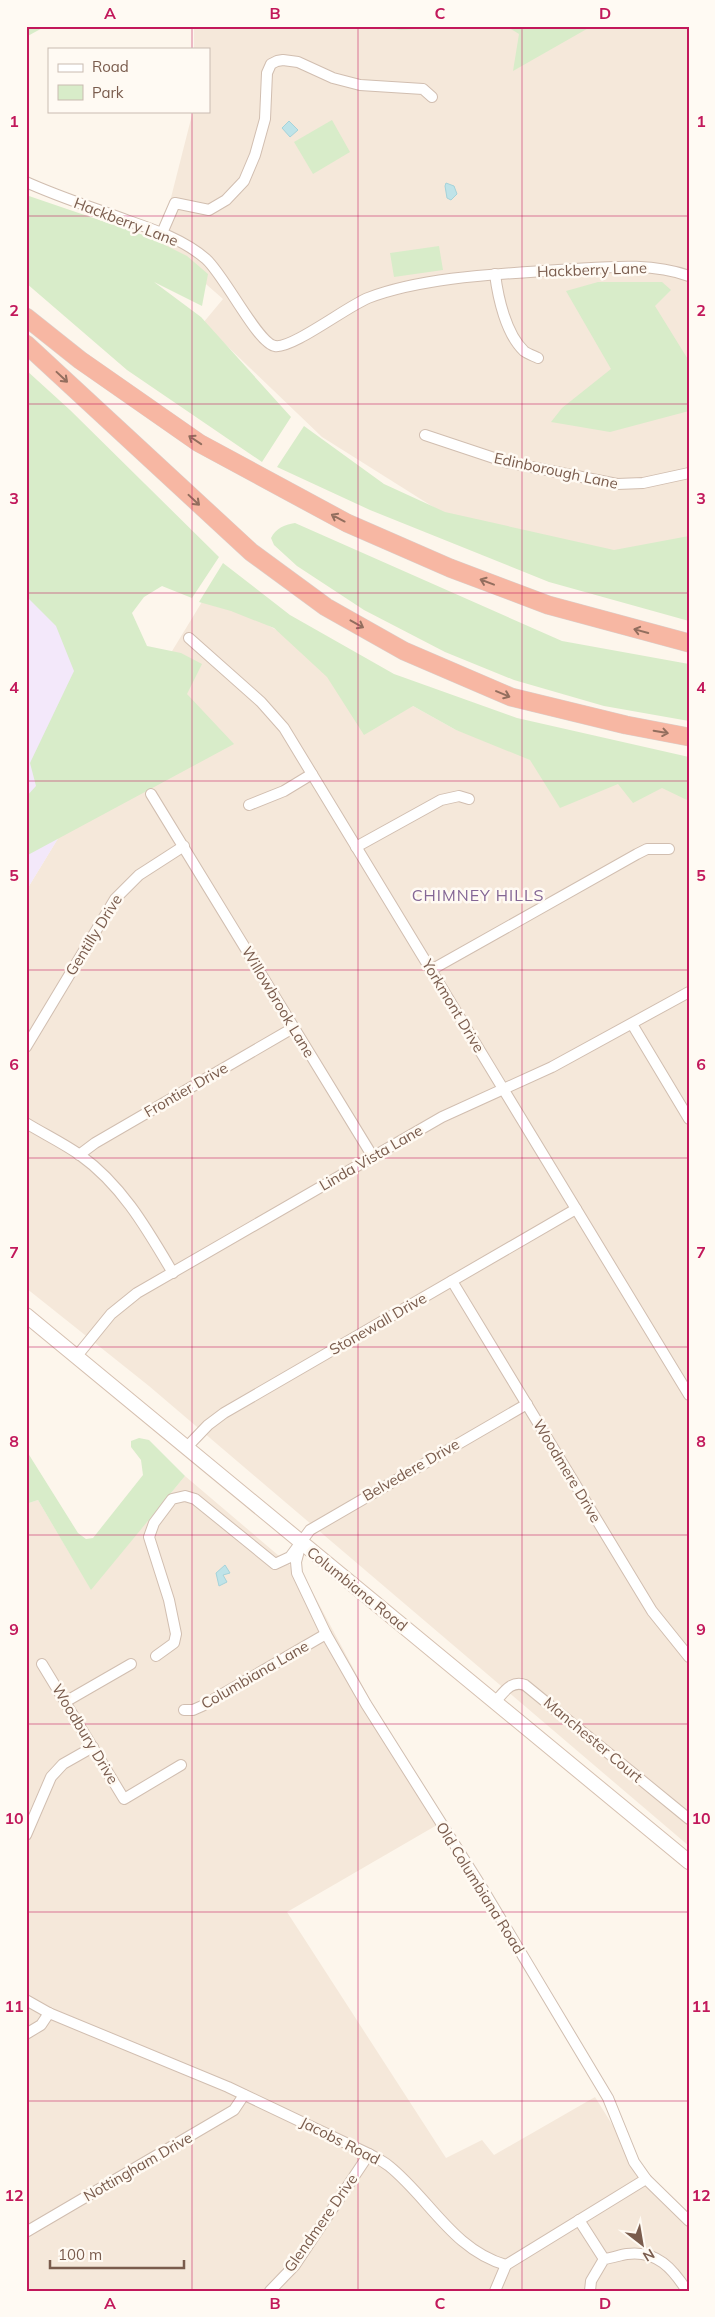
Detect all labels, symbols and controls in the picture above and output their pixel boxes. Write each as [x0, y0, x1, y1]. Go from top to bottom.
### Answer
text: A [104, 3, 116, 23]
text: B [269, 3, 281, 23]
text: C [435, 3, 446, 23]
text: D [599, 3, 611, 23]
legend [48, 48, 210, 112]
text: Road [92, 57, 129, 76]
text: Park [92, 83, 124, 102]
text: 1 [9, 111, 19, 131]
text: 1 [696, 111, 706, 131]
street label: Hackberry Lane [71, 193, 181, 250]
street label: Hackberry Lane [537, 258, 647, 281]
text: 2 [9, 300, 19, 320]
text: 2 [696, 300, 706, 320]
one-way arrow [56, 371, 68, 383]
one-way arrow [188, 435, 202, 445]
street label: Edinborough Lane [492, 448, 620, 493]
text: 3 [9, 488, 19, 508]
text: 3 [696, 488, 706, 508]
one-way arrow [188, 494, 201, 505]
one-way arrow [330, 513, 345, 523]
one-way arrow [480, 577, 495, 586]
one-way arrow [349, 619, 364, 629]
one-way arrow [634, 626, 650, 636]
text: 4 [9, 677, 19, 697]
text: 4 [696, 677, 706, 697]
one-way arrow [495, 689, 510, 699]
one-way arrow [653, 727, 669, 737]
text: 5 [9, 865, 19, 885]
text: 5 [696, 865, 706, 885]
district label: CHIMNEY HILLS [412, 885, 544, 905]
street label: Gentilly Drive [61, 891, 126, 979]
street label: Willowbrook Lane [238, 943, 319, 1061]
street label: Yorkmont Drive [418, 955, 489, 1056]
text: 6 [9, 1054, 19, 1074]
text: 6 [696, 1054, 706, 1074]
street label: Frontier Drive [140, 1058, 231, 1121]
street label: Linda Vista Lane [316, 1120, 426, 1195]
text: 7 [9, 1242, 19, 1262]
text: 7 [696, 1242, 706, 1262]
street label: Stonewall Drive [326, 1288, 430, 1359]
street label: Woodmere Drive [529, 1416, 606, 1526]
text: 8 [9, 1431, 19, 1451]
text: 8 [696, 1431, 706, 1451]
street label: Belvedere Drive [359, 1434, 463, 1505]
street label: Columbiana Road [303, 1542, 411, 1635]
text: 9 [9, 1619, 19, 1639]
text: 9 [696, 1619, 706, 1639]
street label: Columbiana Lane [198, 1636, 312, 1713]
street label: Woodbury Drive [48, 1680, 123, 1787]
street label: Manchester Court [540, 1693, 647, 1786]
text: 10 [4, 1808, 24, 1828]
text: 10 [691, 1808, 711, 1828]
street label: Old Columbiana Road [432, 1818, 529, 1957]
text: 11 [4, 1996, 24, 2016]
text: 11 [691, 1996, 711, 2016]
street label: Jacobs Road [297, 2112, 383, 2169]
street label: Nottingham Drive [80, 2128, 196, 2205]
street label: Glendmere Drive [280, 2170, 361, 2275]
text: 12 [4, 2185, 24, 2205]
text: 12 [691, 2185, 711, 2205]
north arrow [618, 2220, 668, 2270]
scale bar [50, 2237, 184, 2269]
text: 100 m [58, 2245, 102, 2264]
text: N [640, 2245, 658, 2266]
text: A [104, 2293, 116, 2313]
text: B [269, 2293, 281, 2313]
text: C [435, 2293, 446, 2313]
text: D [599, 2293, 611, 2313]

